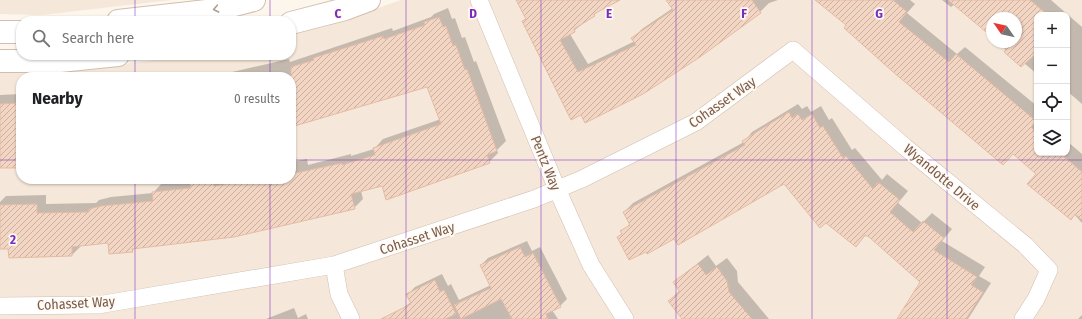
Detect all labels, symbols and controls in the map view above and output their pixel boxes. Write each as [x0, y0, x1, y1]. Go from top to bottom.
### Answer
one-way arrow [213, 4, 219, 13]
text: C [335, 6, 342, 21]
text: D [469, 6, 477, 21]
text: E [606, 6, 612, 21]
text: F [741, 6, 747, 21]
text: G [875, 6, 883, 21]
north arrow [986, 12, 1022, 48]
map controls [1034, 12, 1070, 156]
button: + [1034, 12, 1070, 48]
search box [16, 16, 296, 60]
icon: search [30, 27, 52, 49]
text: Search here [62, 29, 134, 47]
button: − [1034, 48, 1070, 84]
street label: Cohasset Way [686, 73, 760, 132]
button: locate [1034, 84, 1070, 120]
text: Nearby [32, 88, 83, 109]
text: 0 results [234, 91, 280, 106]
button: layers [1034, 120, 1070, 156]
street label: Pentz Way [527, 133, 564, 194]
street label: Wyandotte Drive [900, 141, 983, 214]
street label: Cohasset Way [377, 218, 458, 259]
text: 2 [9, 232, 16, 247]
street label: Cohasset Way [37, 293, 116, 314]

